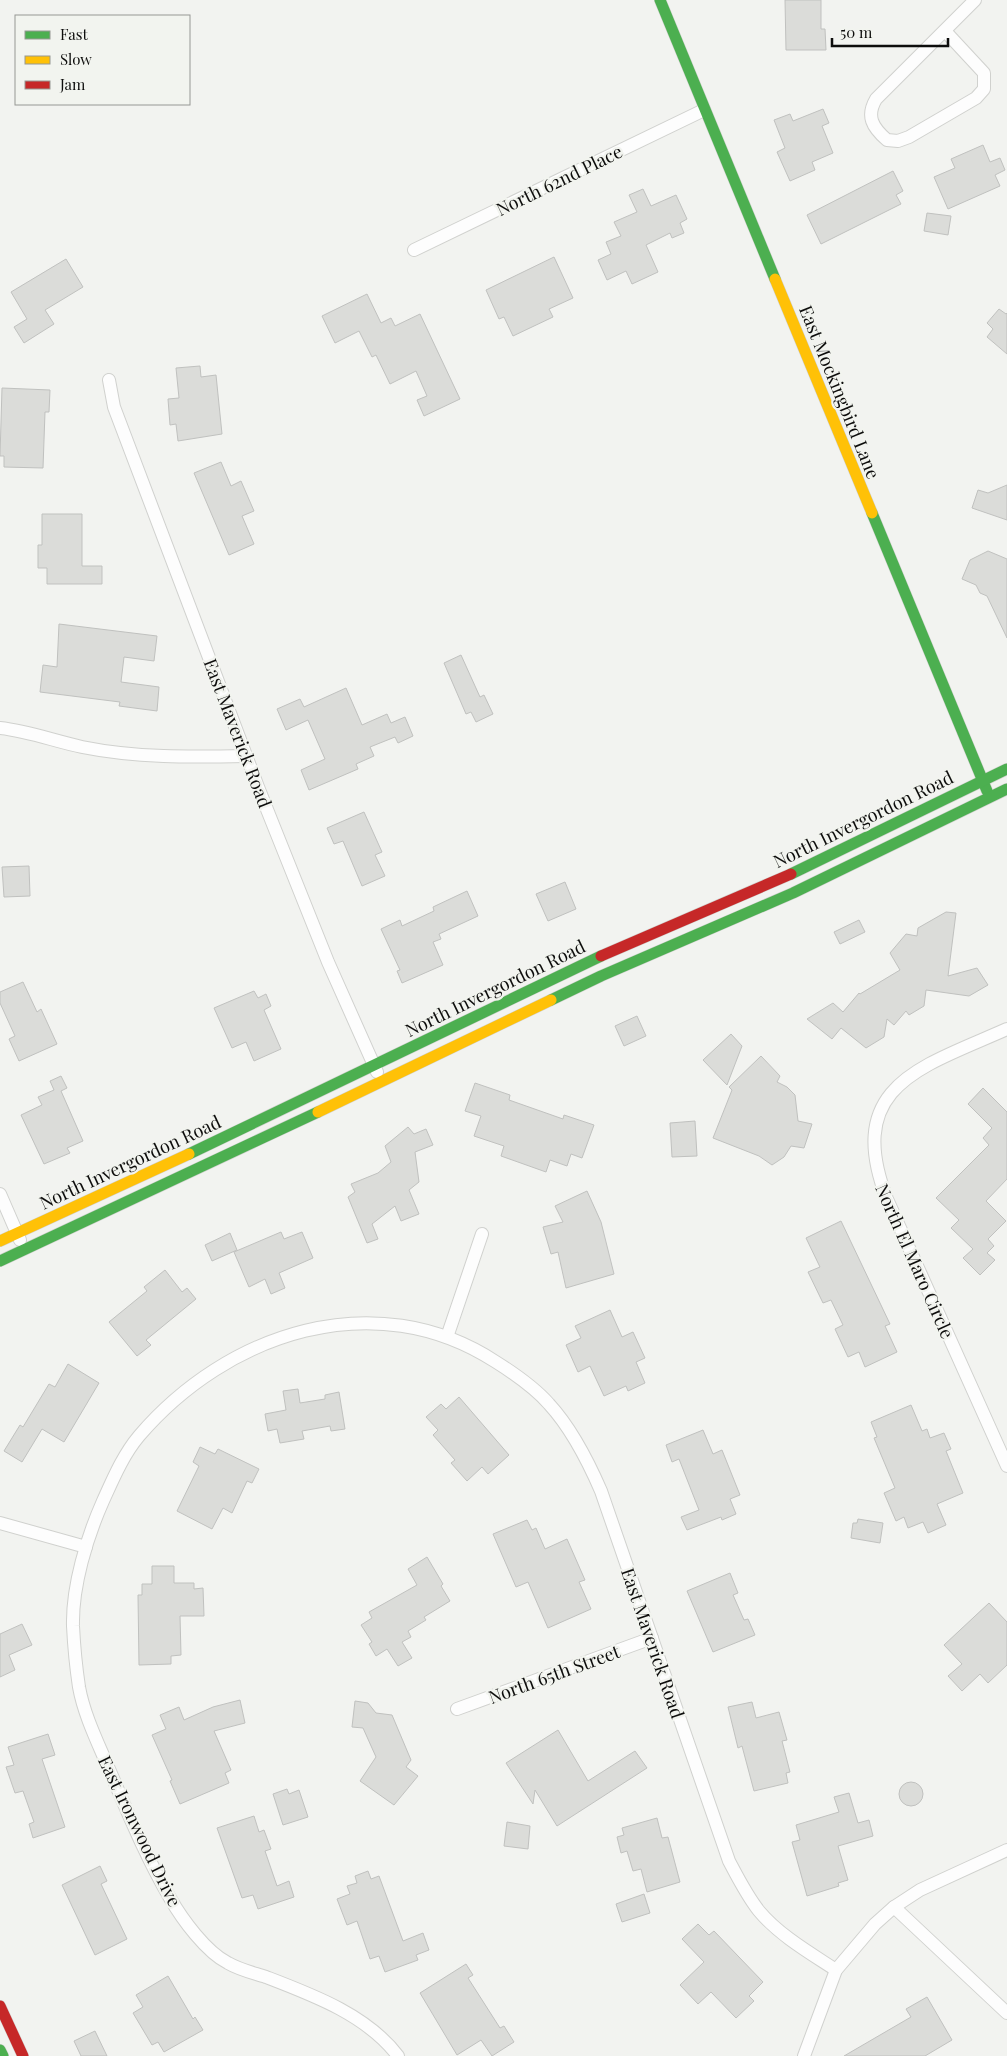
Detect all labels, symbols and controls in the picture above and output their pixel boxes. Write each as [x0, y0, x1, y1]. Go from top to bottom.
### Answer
legend [15, 15, 190, 105]
scale bar [832, 15, 948, 47]
text: 50 m [840, 22, 873, 42]
text: Fast [60, 24, 89, 44]
text: Slow [60, 49, 92, 69]
text: Jam [59, 74, 86, 94]
street label: North 62nd Place [492, 139, 626, 221]
street label: East Mockingbird Lane [794, 302, 886, 482]
street label: East Maverick Road [199, 655, 278, 811]
street label: North Invergordon Road [769, 765, 957, 873]
street label: North Invergordon Road [401, 934, 589, 1042]
street label: North Invergordon Road [35, 1109, 225, 1215]
street label: North El Maro Circle [870, 1180, 960, 1342]
street label: East Maverick Road [616, 1564, 690, 1722]
street label: North 65th Street [485, 1639, 624, 1709]
street label: East Ironwood Drive [93, 1752, 187, 1910]

